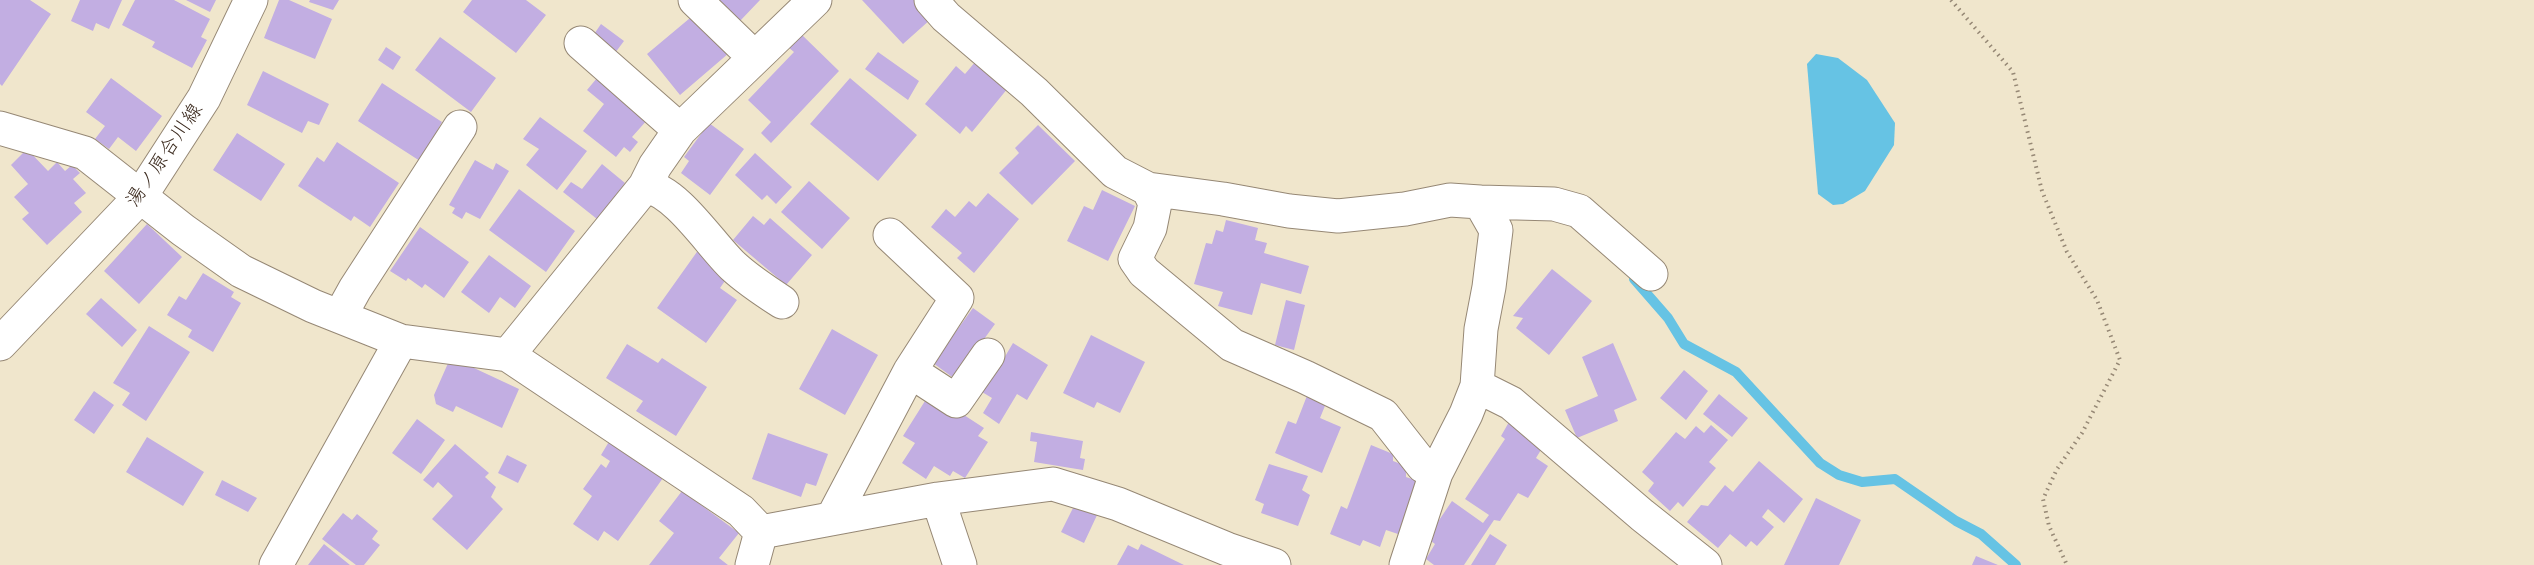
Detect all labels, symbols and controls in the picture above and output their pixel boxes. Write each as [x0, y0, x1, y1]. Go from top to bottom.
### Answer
street label: 湯ノ原合川線 [121, 99, 207, 211]

